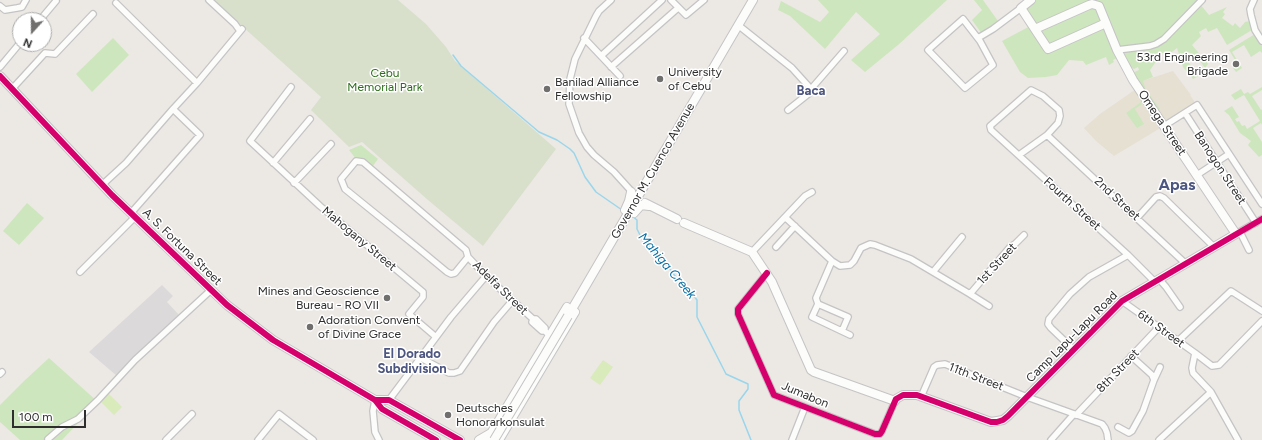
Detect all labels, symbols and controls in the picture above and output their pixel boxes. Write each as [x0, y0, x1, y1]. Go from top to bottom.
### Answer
north arrow [12, 12, 52, 52]
text: N [22, 35, 34, 50]
place label: 53rd Engineering Brigade [1137, 50, 1228, 78]
marker: 53rd Engineering Brigade [1231, 59, 1241, 69]
place label: University of Cebu [668, 65, 722, 93]
park label: Cebu Memorial Park [347, 66, 423, 94]
marker: University of Cebu [655, 74, 665, 84]
place label: Banilad Alliance Fellowship [555, 75, 639, 103]
district label: Baca [797, 83, 825, 99]
marker: Banilad Alliance Fellowship [542, 84, 552, 94]
street label: Omega Street [1135, 88, 1189, 158]
street label: Governor M. Cuenco Avenue [608, 100, 698, 242]
street label: Banogon Street [1191, 129, 1249, 207]
street label: 2nd Street [1091, 174, 1143, 224]
street label: Fourth Street [1040, 175, 1104, 233]
district label: Apas [1158, 175, 1196, 195]
street label: Mahogany Street [319, 204, 399, 274]
street label: A. S. Fortuna Street [139, 206, 225, 288]
water label: Mahiga Creek [635, 230, 699, 302]
street label: 1st Street [974, 240, 1020, 288]
street label: Adelfa Street [469, 258, 531, 318]
place label: Mines and Geoscience Bureau - RO VII [258, 284, 379, 312]
street label: Camp Lapu-Lapu Road [1023, 288, 1121, 386]
marker: Mines and Geoscience Bureau - RO VII [382, 293, 392, 303]
street label: 6th Street [1135, 307, 1187, 351]
place label: Adoration Convent of Divine Grace [318, 313, 420, 341]
marker: Adoration Convent of Divine Grace [305, 322, 315, 332]
district label: El Dorado Subdivision [377, 346, 447, 377]
street label: 8th Street [1094, 346, 1142, 396]
street label: 11th Street [946, 360, 1006, 394]
street label: Jumabon [779, 379, 831, 411]
place label: Deutsches Honorarkonsulat [456, 401, 545, 429]
scale bar [14, 402, 88, 428]
text: 100 m [19, 410, 53, 424]
marker: Deutsches Honorarkonsulat [443, 410, 453, 420]

